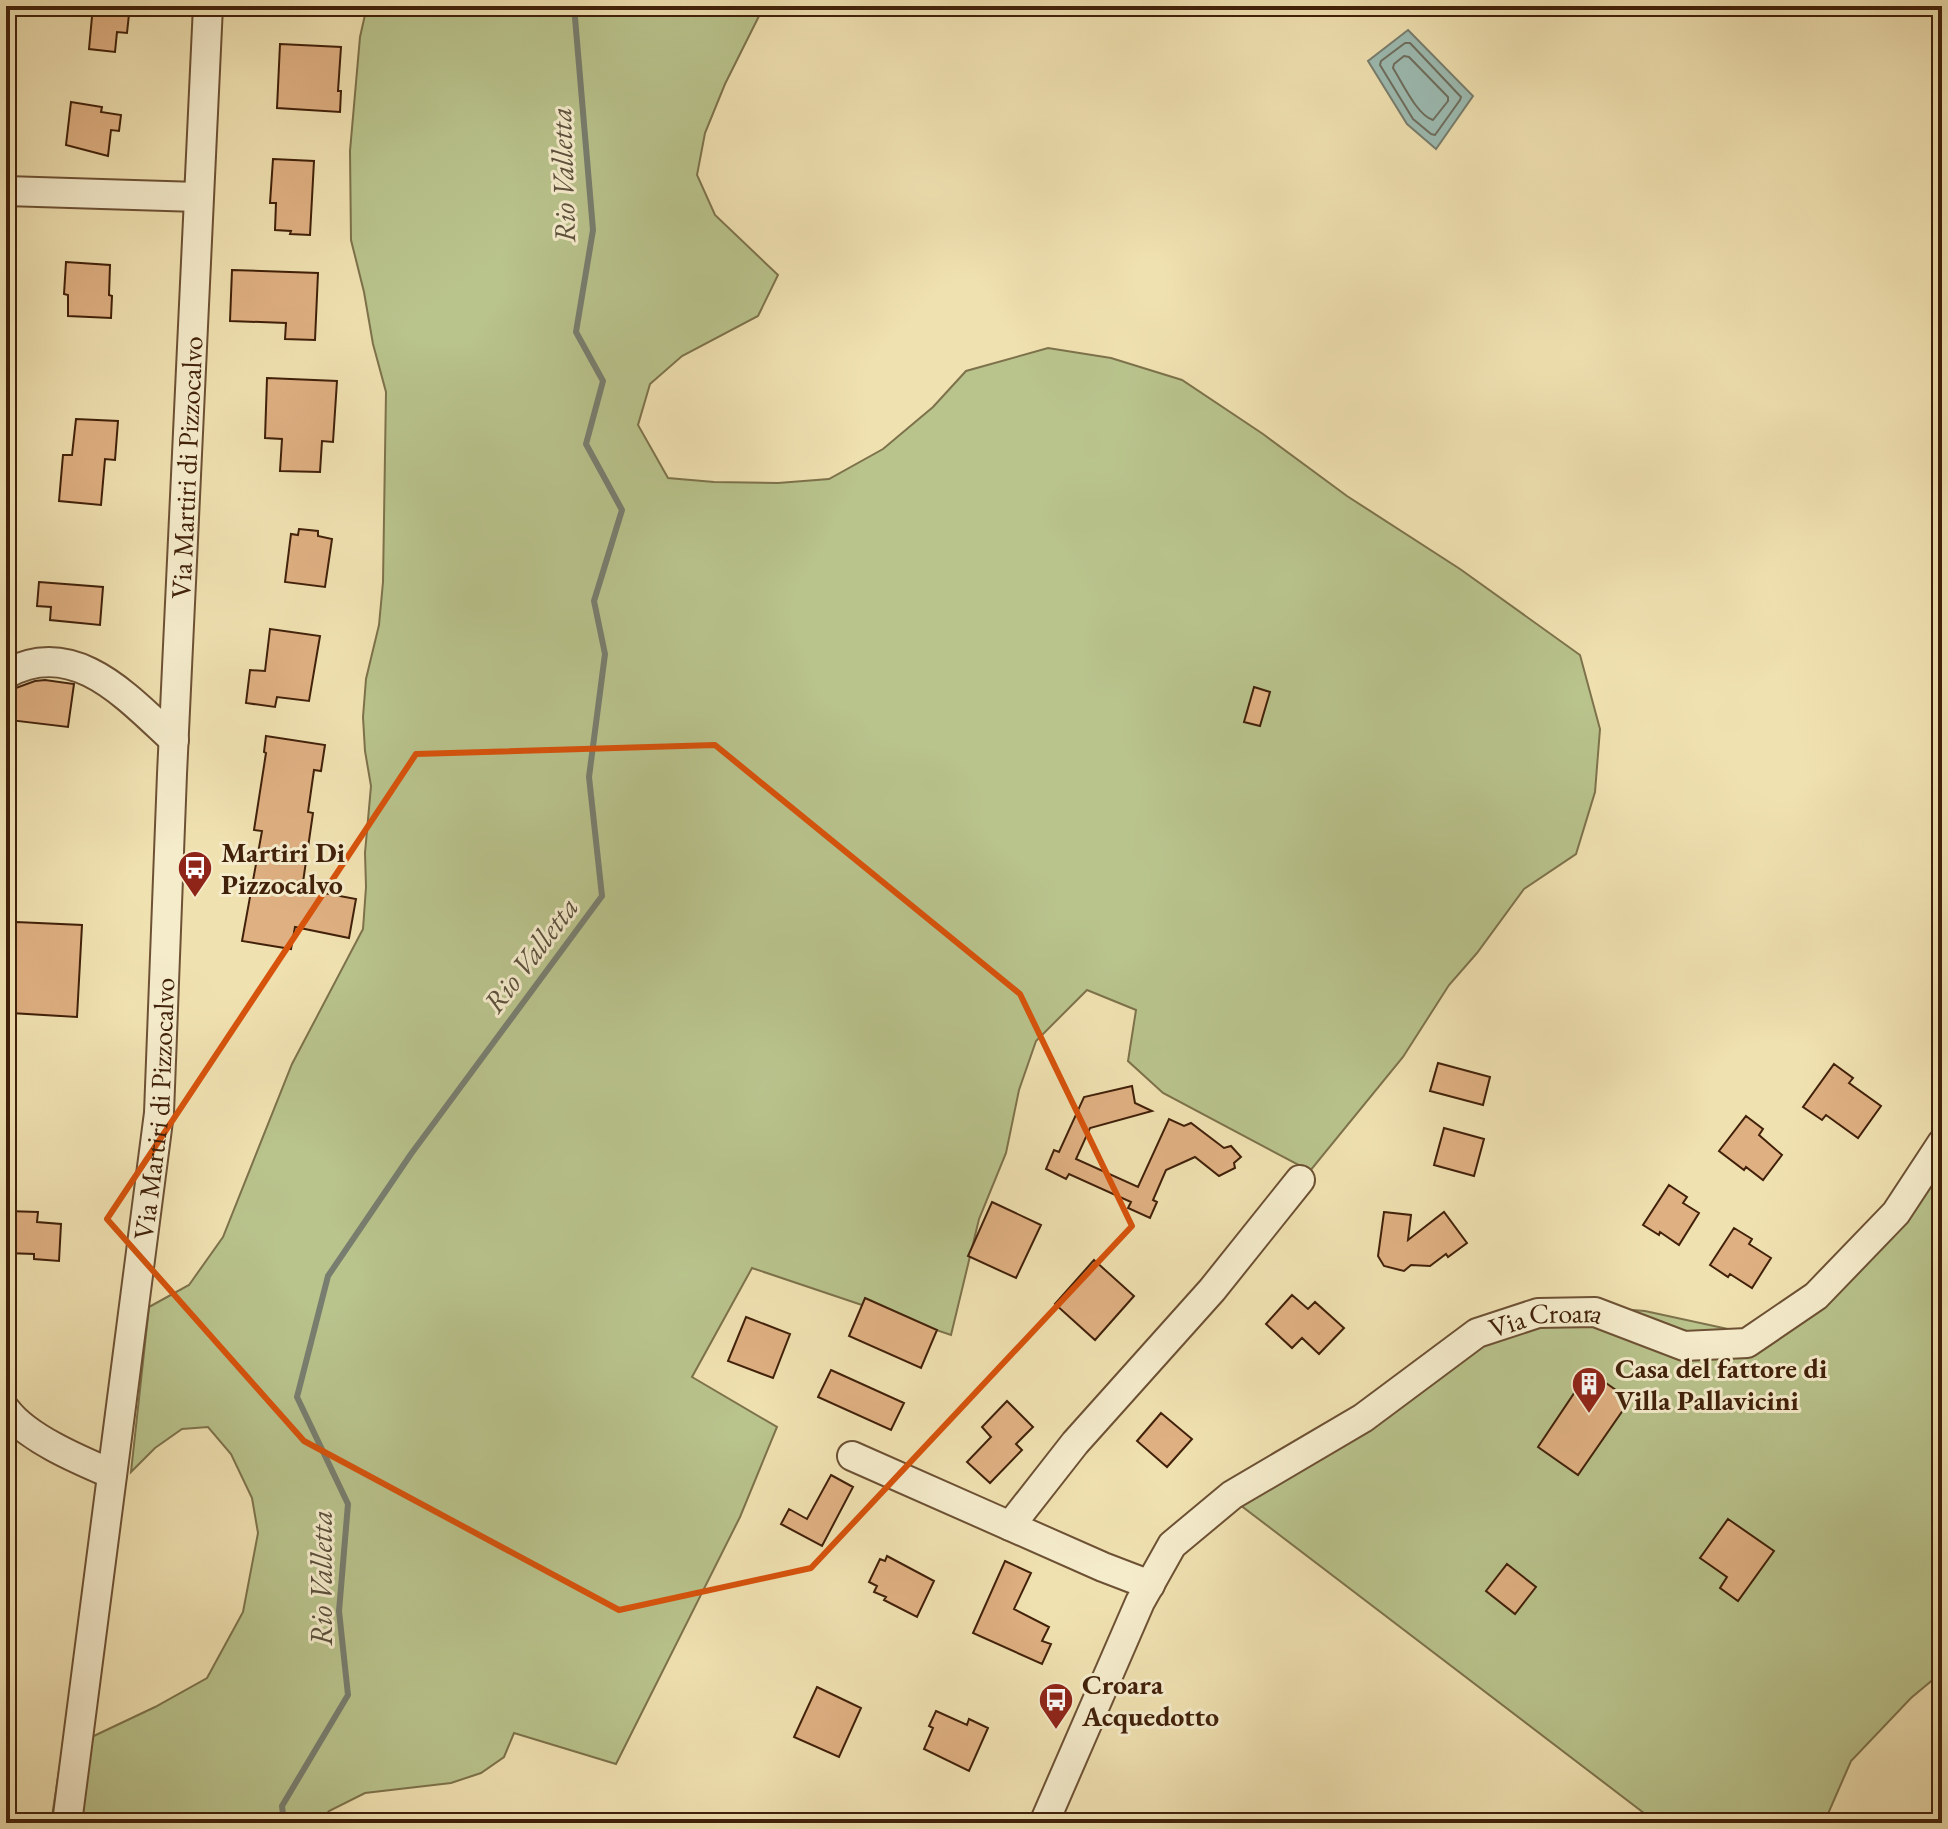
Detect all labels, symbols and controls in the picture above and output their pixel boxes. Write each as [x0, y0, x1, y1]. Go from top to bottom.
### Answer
water label: Rio Valletta [541, 106, 584, 244]
street label: Via Martiri di Pizzocalvo [162, 335, 211, 600]
place label: Martiri Di Pizzocalvo [221, 834, 345, 902]
bus stop icon: Martiri Di Pizzocalvo [176, 849, 214, 899]
water label: Rio Valletta [474, 889, 587, 1021]
street label: Via Martiri di Pizzocalvo [125, 977, 182, 1242]
street label: Via Croara [1484, 1294, 1610, 1346]
place label: Casa del fattore di Villa Pallavicini [1615, 1350, 1827, 1418]
building icon: Casa del fattore di Villa Pallavicini [1570, 1365, 1608, 1415]
water label: Rio Valletta [302, 1510, 341, 1646]
place label: Croara Acquedotto [1081, 1666, 1219, 1734]
bus stop icon: Croara Acquedotto [1037, 1681, 1075, 1731]

